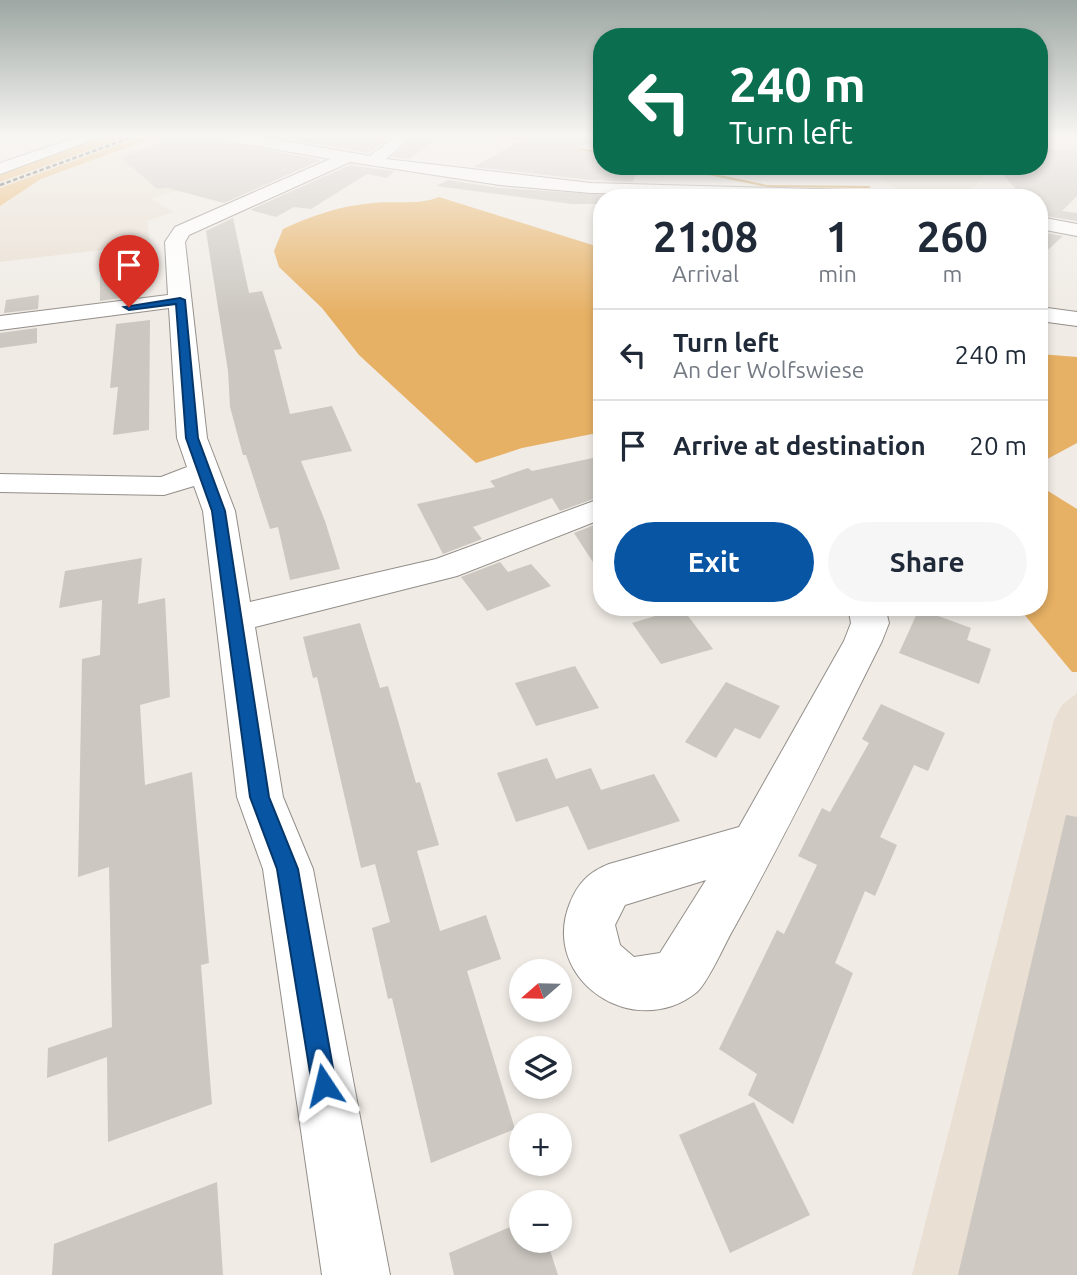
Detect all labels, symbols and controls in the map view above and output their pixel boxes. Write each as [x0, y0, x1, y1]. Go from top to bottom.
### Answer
icon: left [614, 56, 705, 147]
text: 240 m [729, 56, 866, 111]
text: Turn left [729, 114, 853, 150]
text: 21:08 [653, 213, 758, 260]
text: 1 [826, 213, 849, 260]
text: 260 [917, 213, 988, 260]
pin [99, 235, 159, 307]
icon: arrive [110, 246, 148, 284]
text: Arrival [672, 261, 739, 286]
text: min [818, 261, 857, 286]
text: m [942, 261, 962, 286]
text: Turn left [673, 328, 779, 357]
icon: left [614, 336, 652, 374]
text: 240 m [955, 340, 1027, 369]
text: An der Wolfswiese [673, 357, 864, 382]
icon: arrive [614, 427, 652, 465]
text: Arrive at destination [673, 431, 926, 460]
text: 20 m [969, 431, 1027, 460]
button: Exit [614, 522, 814, 602]
button: Share [828, 522, 1027, 602]
north arrow [509, 959, 572, 1022]
map controls [509, 959, 572, 1253]
button: layers [509, 1036, 572, 1099]
position arrow [287, 1048, 361, 1122]
button: + [509, 1113, 572, 1176]
button: − [509, 1190, 572, 1253]

